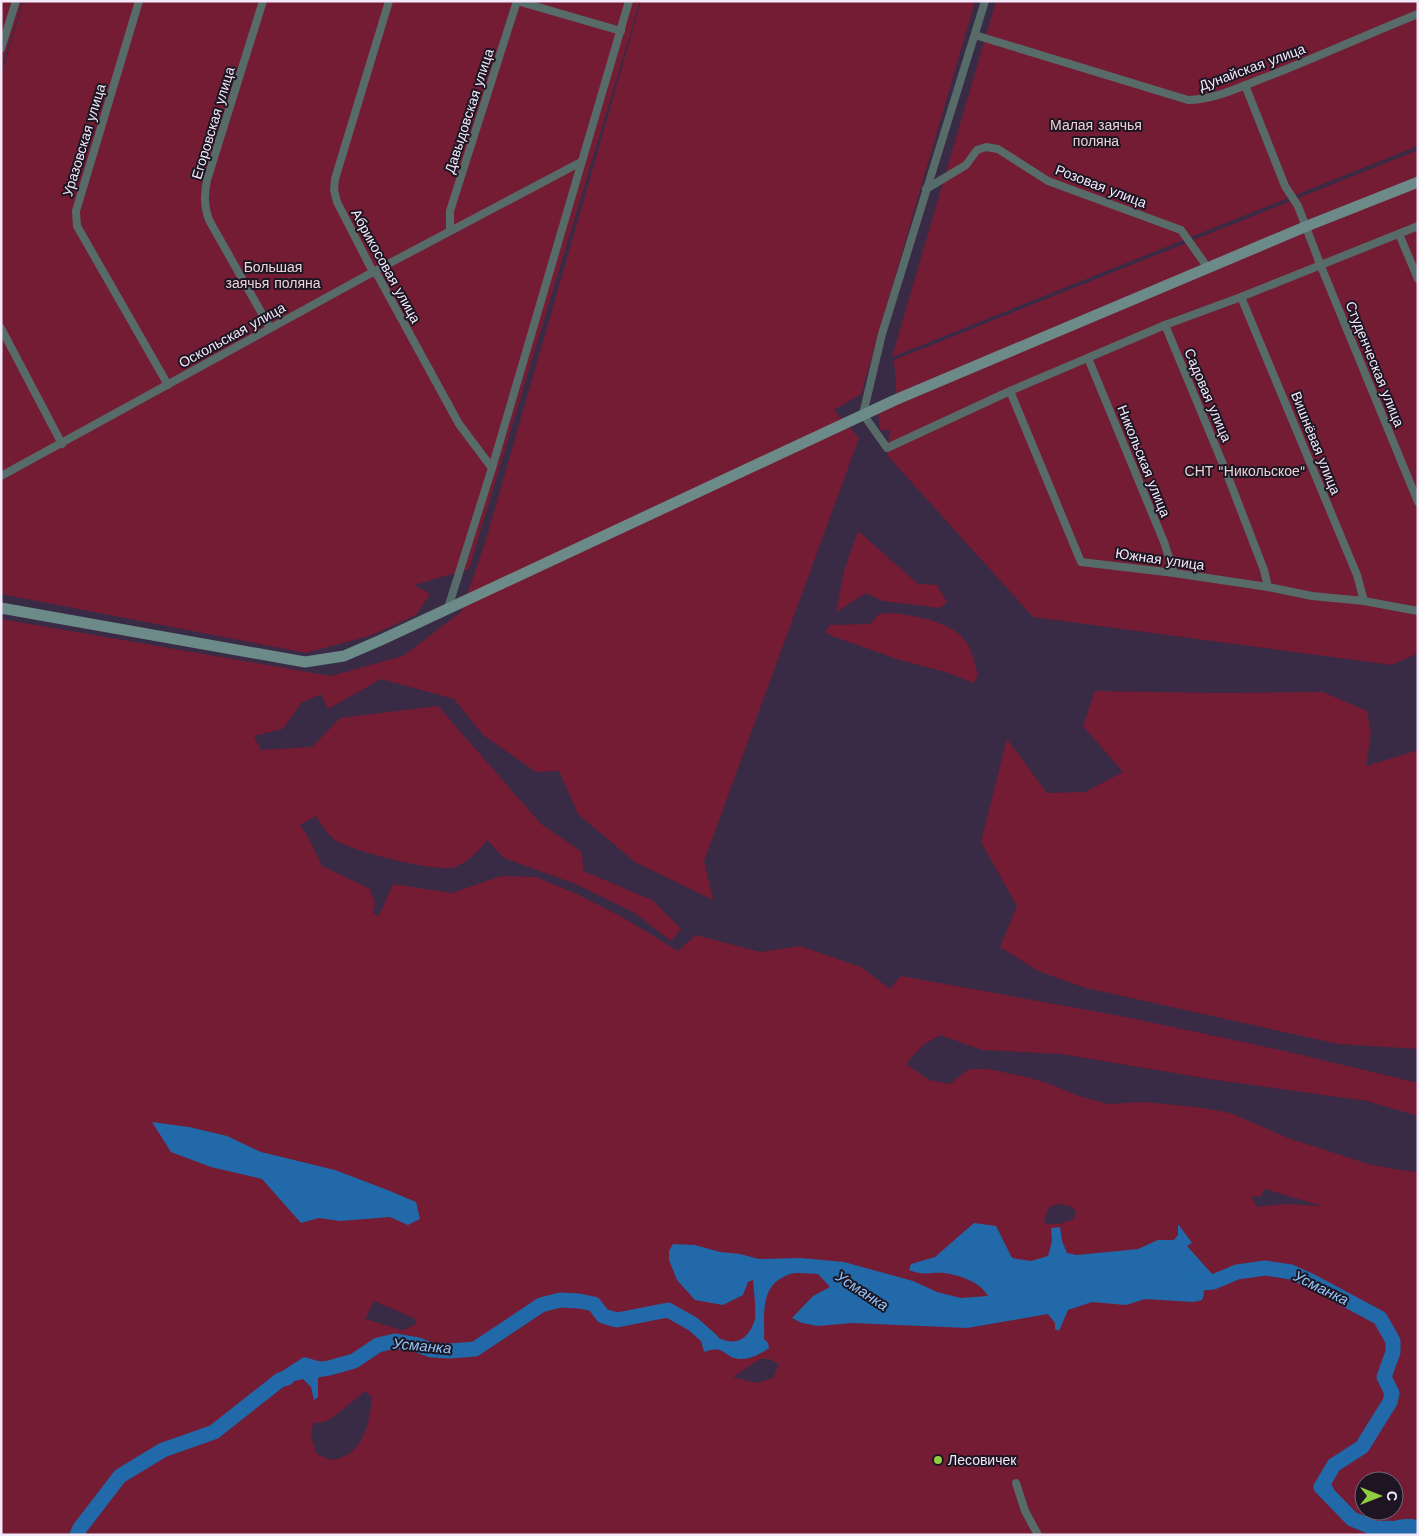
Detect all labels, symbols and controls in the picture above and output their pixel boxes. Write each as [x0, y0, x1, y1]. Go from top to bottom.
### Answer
street label: Дунайская улица [1197, 40, 1308, 94]
street label: Давыдовская улица [441, 46, 497, 175]
street label: Егоровская улица [188, 65, 238, 181]
street label: Уразовская улица [59, 81, 109, 198]
park label: Малая заячья поляна [1050, 117, 1142, 149]
street label: Розовая улица [1053, 161, 1149, 211]
street label: Абрикосовая улица [348, 206, 424, 326]
park label: Большая заячья поляна [225, 259, 321, 291]
street label: Оскольская улица [176, 299, 288, 371]
street label: Студенческая улица [1342, 299, 1408, 429]
street label: Садовая улица [1181, 346, 1235, 444]
street label: Вишнёвая улица [1288, 389, 1344, 497]
street label: Никольская улица [1114, 403, 1174, 519]
park label: СНТ "Никольское" [1185, 463, 1305, 479]
street label: Южная улица [1114, 545, 1206, 573]
water label: Усманка [831, 1267, 892, 1315]
water label: Усманка [1290, 1267, 1351, 1309]
water label: Усманка [391, 1334, 452, 1358]
place label: Лесовичек [948, 1452, 1017, 1468]
marker: Лесовичек [932, 1454, 944, 1466]
north arrow [1354, 1471, 1404, 1521]
text: С [1384, 1491, 1400, 1501]

